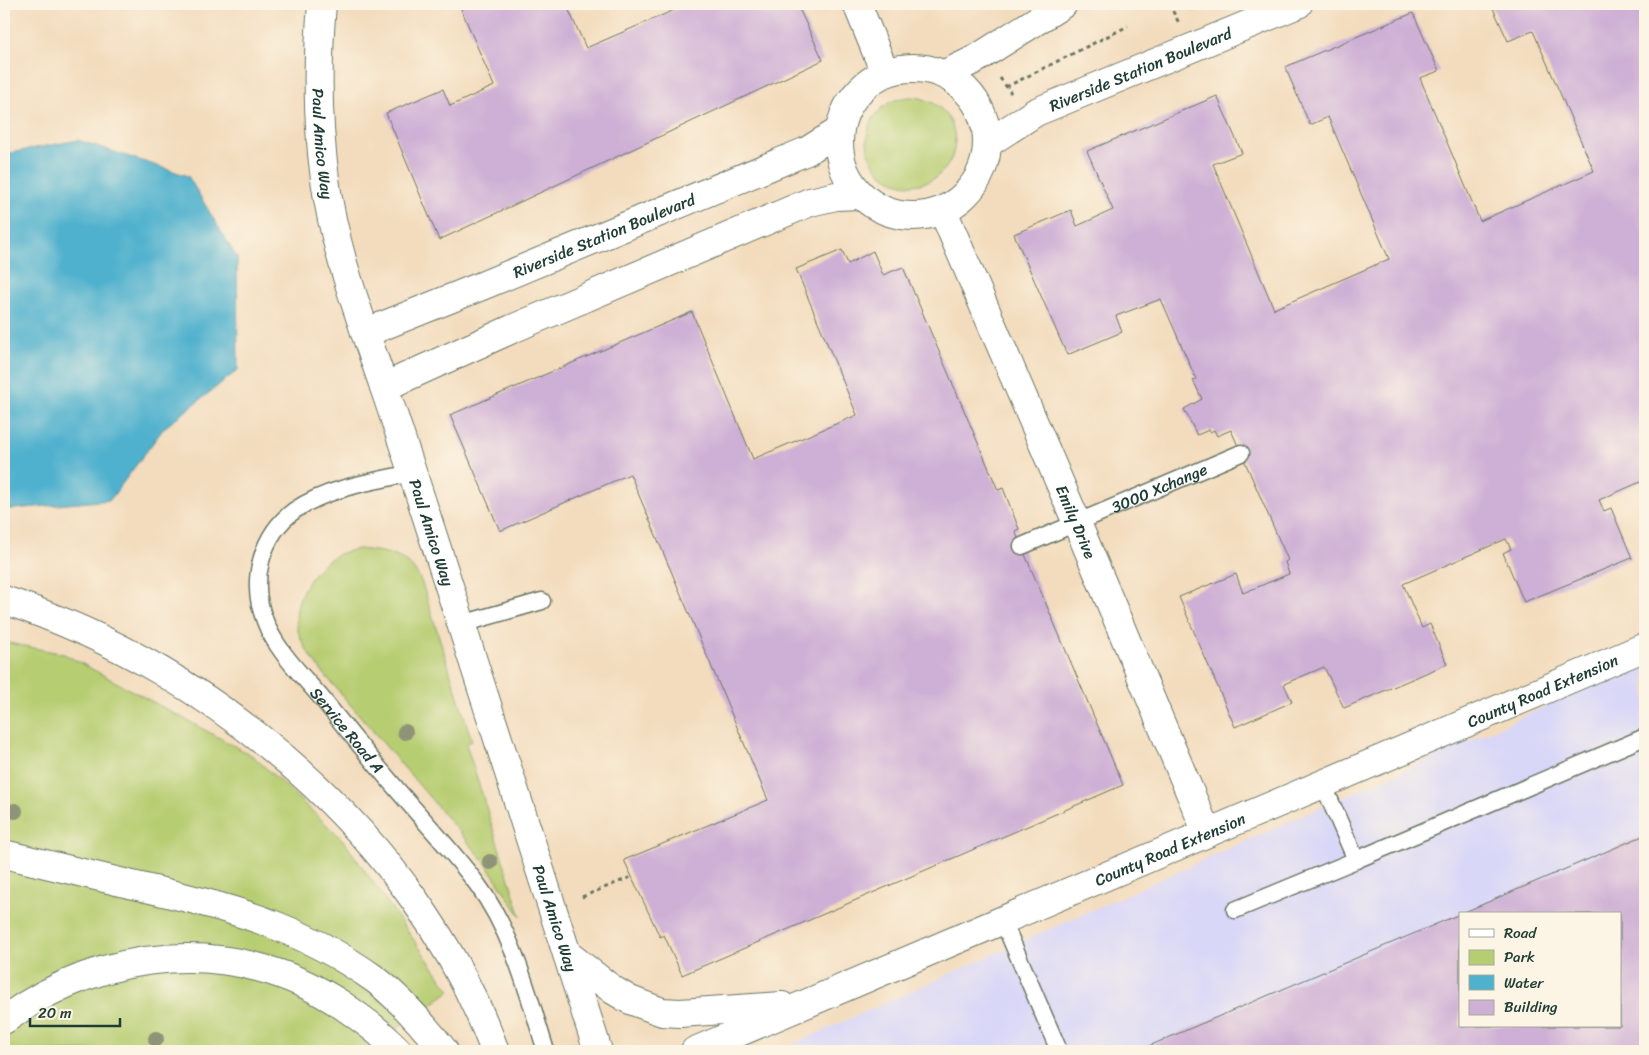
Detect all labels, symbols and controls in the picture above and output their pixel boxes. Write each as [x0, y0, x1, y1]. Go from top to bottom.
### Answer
street label: Riverside Station Boulevard [1045, 18, 1238, 120]
street label: Paul Amico Way [304, 88, 342, 202]
street label: Riverside Station Boulevard [508, 184, 701, 286]
street label: 3000 Xchange [1106, 454, 1212, 521]
street label: Paul Amico Way [401, 475, 463, 590]
street label: Emily Drive [1048, 480, 1105, 564]
street label: County Road Extension [1462, 645, 1623, 736]
street label: Service Road A [303, 680, 392, 780]
street label: County Road Extension [1090, 804, 1250, 894]
street label: Paul Amico Way [524, 861, 586, 976]
legend [1459, 912, 1622, 1028]
text: Road [1504, 920, 1537, 946]
text: Park [1504, 944, 1535, 970]
text: Water [1504, 970, 1544, 996]
text: Building [1504, 994, 1558, 1020]
scale bar [30, 995, 120, 1027]
text: 20 m [38, 1000, 72, 1026]

